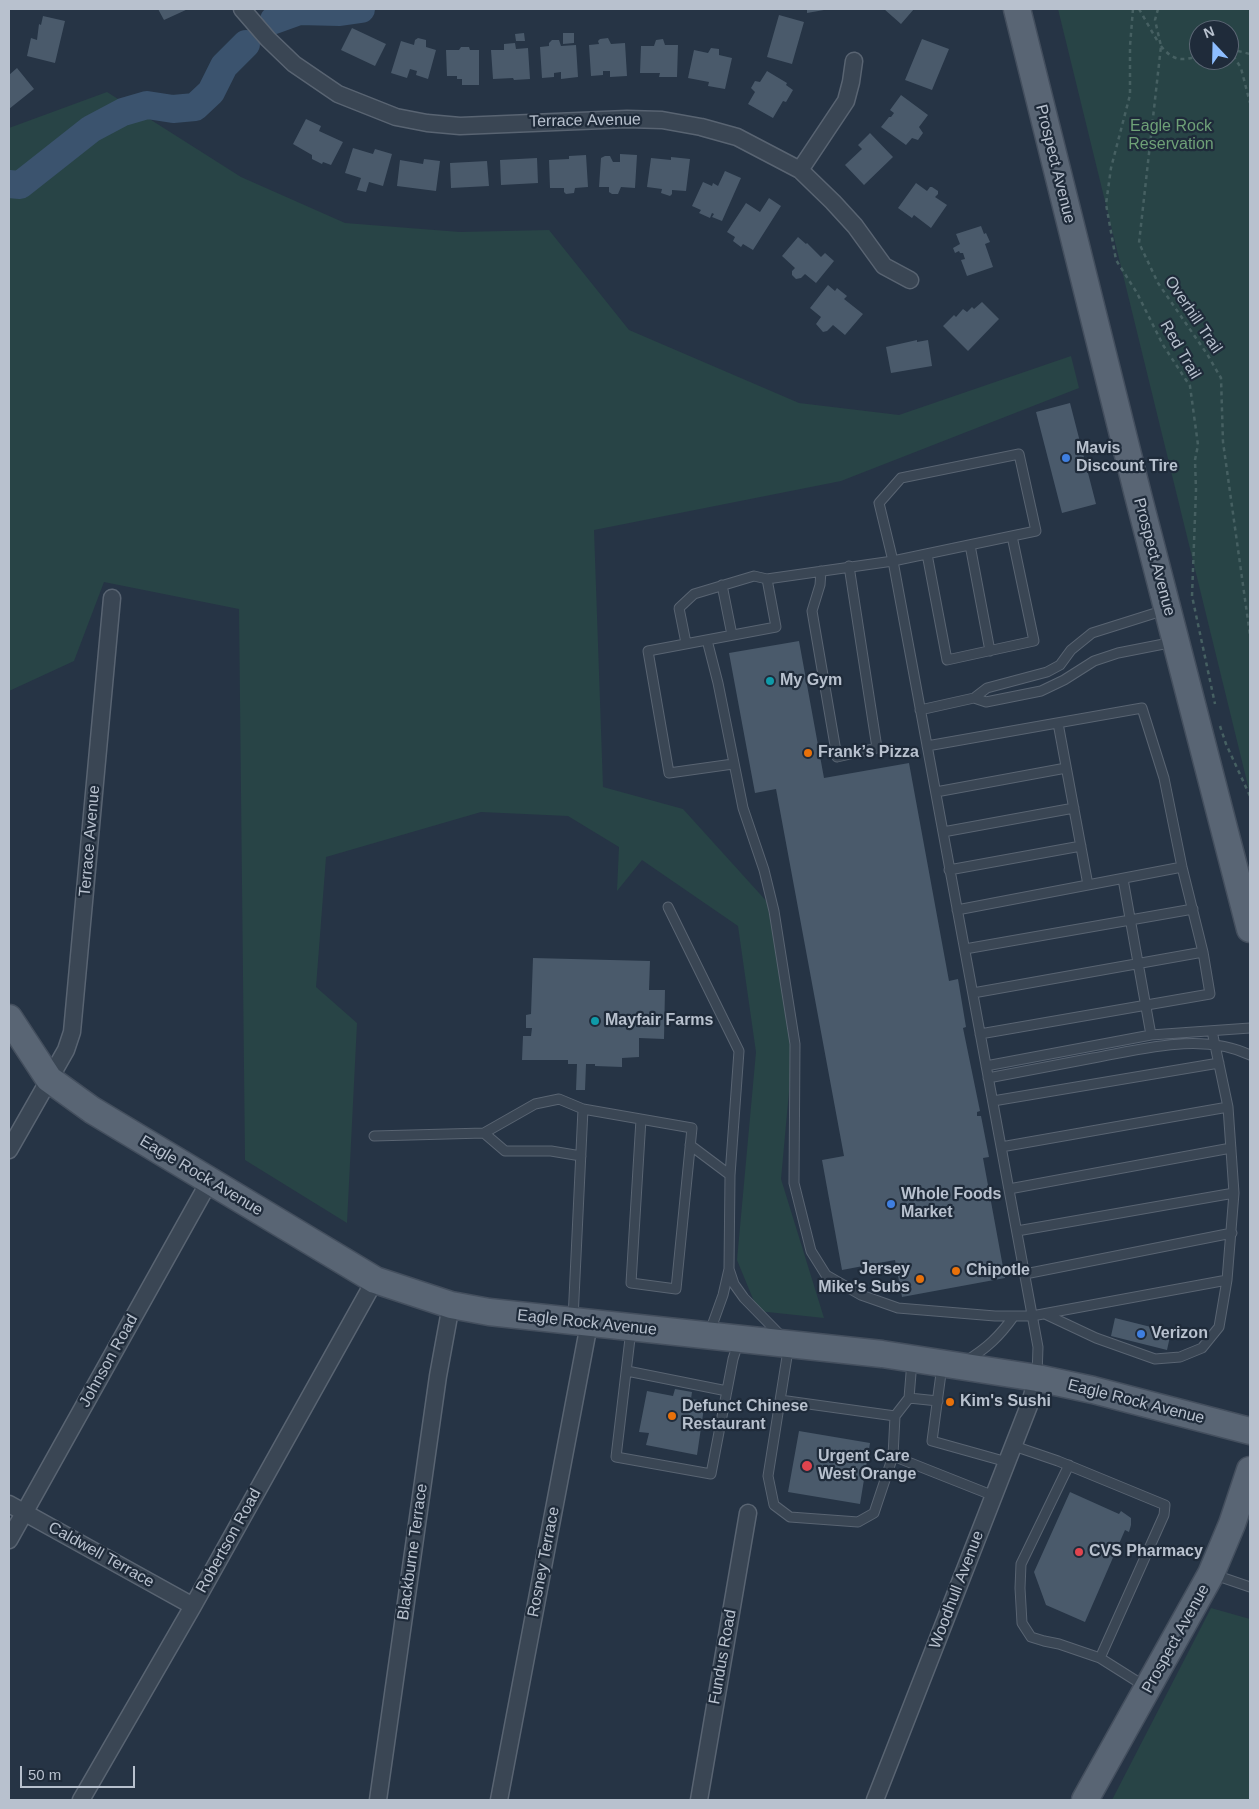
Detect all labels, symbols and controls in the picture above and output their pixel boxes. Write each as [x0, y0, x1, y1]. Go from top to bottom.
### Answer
north arrow [1189, 20, 1239, 70]
text: N [1201, 23, 1217, 41]
street label: Prospect Avenue [1031, 103, 1079, 225]
street label: Terrace Avenue [529, 110, 641, 132]
park label: Eagle Rock Reservation [1128, 117, 1214, 155]
street label: Overhill Trail [1160, 273, 1226, 357]
street label: Red Trail [1156, 317, 1204, 383]
place label: Mavis Discount Tire [1076, 439, 1178, 477]
marker: Mavis Discount Tire [1060, 452, 1072, 464]
street label: Prospect Avenue [1129, 496, 1179, 618]
place label: My Gym [780, 671, 842, 691]
marker: My Gym [764, 675, 776, 687]
place label: Frank’s Pizza [818, 743, 919, 763]
marker: Frank’s Pizza [802, 747, 814, 759]
street label: Terrace Avenue [76, 784, 104, 898]
place label: Mayfair Farms [605, 1011, 713, 1031]
marker: Mayfair Farms [589, 1015, 601, 1027]
street label: Eagle Rock Avenue [136, 1132, 266, 1220]
place label: Whole Foods Market [901, 1185, 1001, 1223]
marker: Whole Foods Market [885, 1198, 897, 1210]
place label: Jersey Mike's Subs [818, 1260, 910, 1298]
place label: Chipotle [966, 1261, 1030, 1281]
marker: Chipotle [950, 1265, 962, 1277]
marker: Jersey Mike's Subs [914, 1273, 926, 1285]
street label: Eagle Rock Avenue [516, 1306, 658, 1340]
street label: Johnson Road [76, 1311, 142, 1411]
place label: Verizon [1151, 1324, 1208, 1344]
marker: Verizon [1135, 1328, 1147, 1340]
street label: Eagle Rock Avenue [1066, 1376, 1206, 1428]
place label: Kim's Sushi [960, 1392, 1051, 1412]
marker: Kim's Sushi [944, 1396, 956, 1408]
place label: Defunct Chinese Restaurant [682, 1397, 808, 1435]
marker: Defunct Chinese Restaurant [666, 1410, 678, 1422]
place label: Urgent Care West Orange [818, 1447, 916, 1485]
marker: Urgent Care West Orange [800, 1459, 814, 1473]
street label: Blackburne Terrace [394, 1482, 432, 1622]
street label: Robertson Road [192, 1485, 266, 1597]
street label: Rosney Terrace [524, 1505, 564, 1619]
street label: Caldwell Terrace [45, 1518, 157, 1592]
street label: Woodhull Avenue [926, 1528, 988, 1652]
place label: CVS Pharmacy [1089, 1542, 1203, 1562]
marker: CVS Pharmacy [1073, 1546, 1085, 1558]
street label: Prospect Avenue [1138, 1581, 1214, 1697]
street label: Fundus Road [705, 1608, 741, 1706]
scale bar [22, 1756, 138, 1788]
text: 50 m [28, 1766, 61, 1783]

